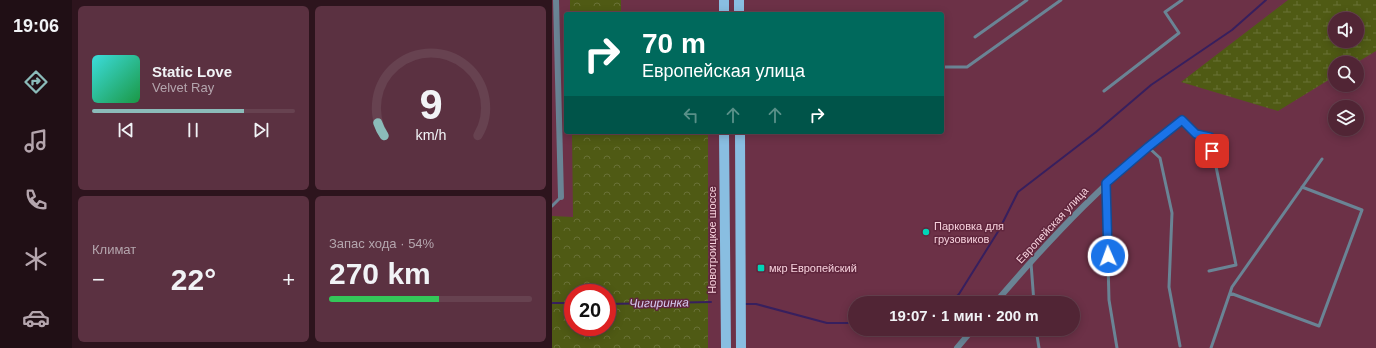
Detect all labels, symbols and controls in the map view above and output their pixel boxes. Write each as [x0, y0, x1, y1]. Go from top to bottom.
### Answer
map controls [1328, 12, 1364, 136]
button: sound [1328, 12, 1364, 48]
text: 19:06 [13, 16, 59, 36]
icon: right [576, 28, 628, 80]
text: 70 m [642, 28, 706, 59]
button: search [1328, 56, 1364, 92]
text: Европейская улица [642, 61, 805, 81]
text: Static Love [152, 63, 232, 80]
icon: directions [22, 68, 50, 96]
text: Velvet Ray [152, 80, 214, 95]
text: 9 [419, 81, 442, 128]
button: layers [1328, 100, 1364, 136]
icon: left [680, 104, 702, 126]
icon: ahead [722, 104, 744, 126]
icon: ahead [764, 104, 786, 126]
icon: right [806, 104, 828, 126]
icon: previous [115, 119, 137, 141]
icon: pause [182, 119, 204, 141]
icon: next [250, 119, 272, 141]
icon: music [22, 127, 50, 155]
text: km/h [415, 127, 446, 143]
pin [1195, 134, 1229, 168]
icon: arrive [1201, 140, 1223, 162]
street label: Европейская улица [1014, 184, 1091, 265]
icon: phone [22, 186, 50, 214]
street label: Новотроицкое шоссе [706, 186, 718, 294]
place label: Парковка для грузовиков [934, 220, 1004, 245]
marker: Парковка для грузовиков [921, 227, 931, 237]
position arrow [1087, 235, 1129, 277]
text: Запас хода · 54% [329, 236, 434, 251]
text: Климат [92, 242, 136, 257]
icon: climate [22, 245, 50, 273]
text: 270 km [329, 257, 431, 290]
place label: мкр Европейский [769, 262, 857, 274]
text: 22° [171, 263, 216, 296]
marker: мкр Европейский [756, 263, 766, 273]
text: − [92, 267, 105, 292]
text: + [282, 267, 295, 292]
speed limit sign: 20 [564, 284, 616, 336]
water label: Чигиринка [629, 295, 689, 311]
icon: car [22, 304, 50, 332]
text: 19:07 · 1 мин · 200 m [889, 307, 1039, 324]

